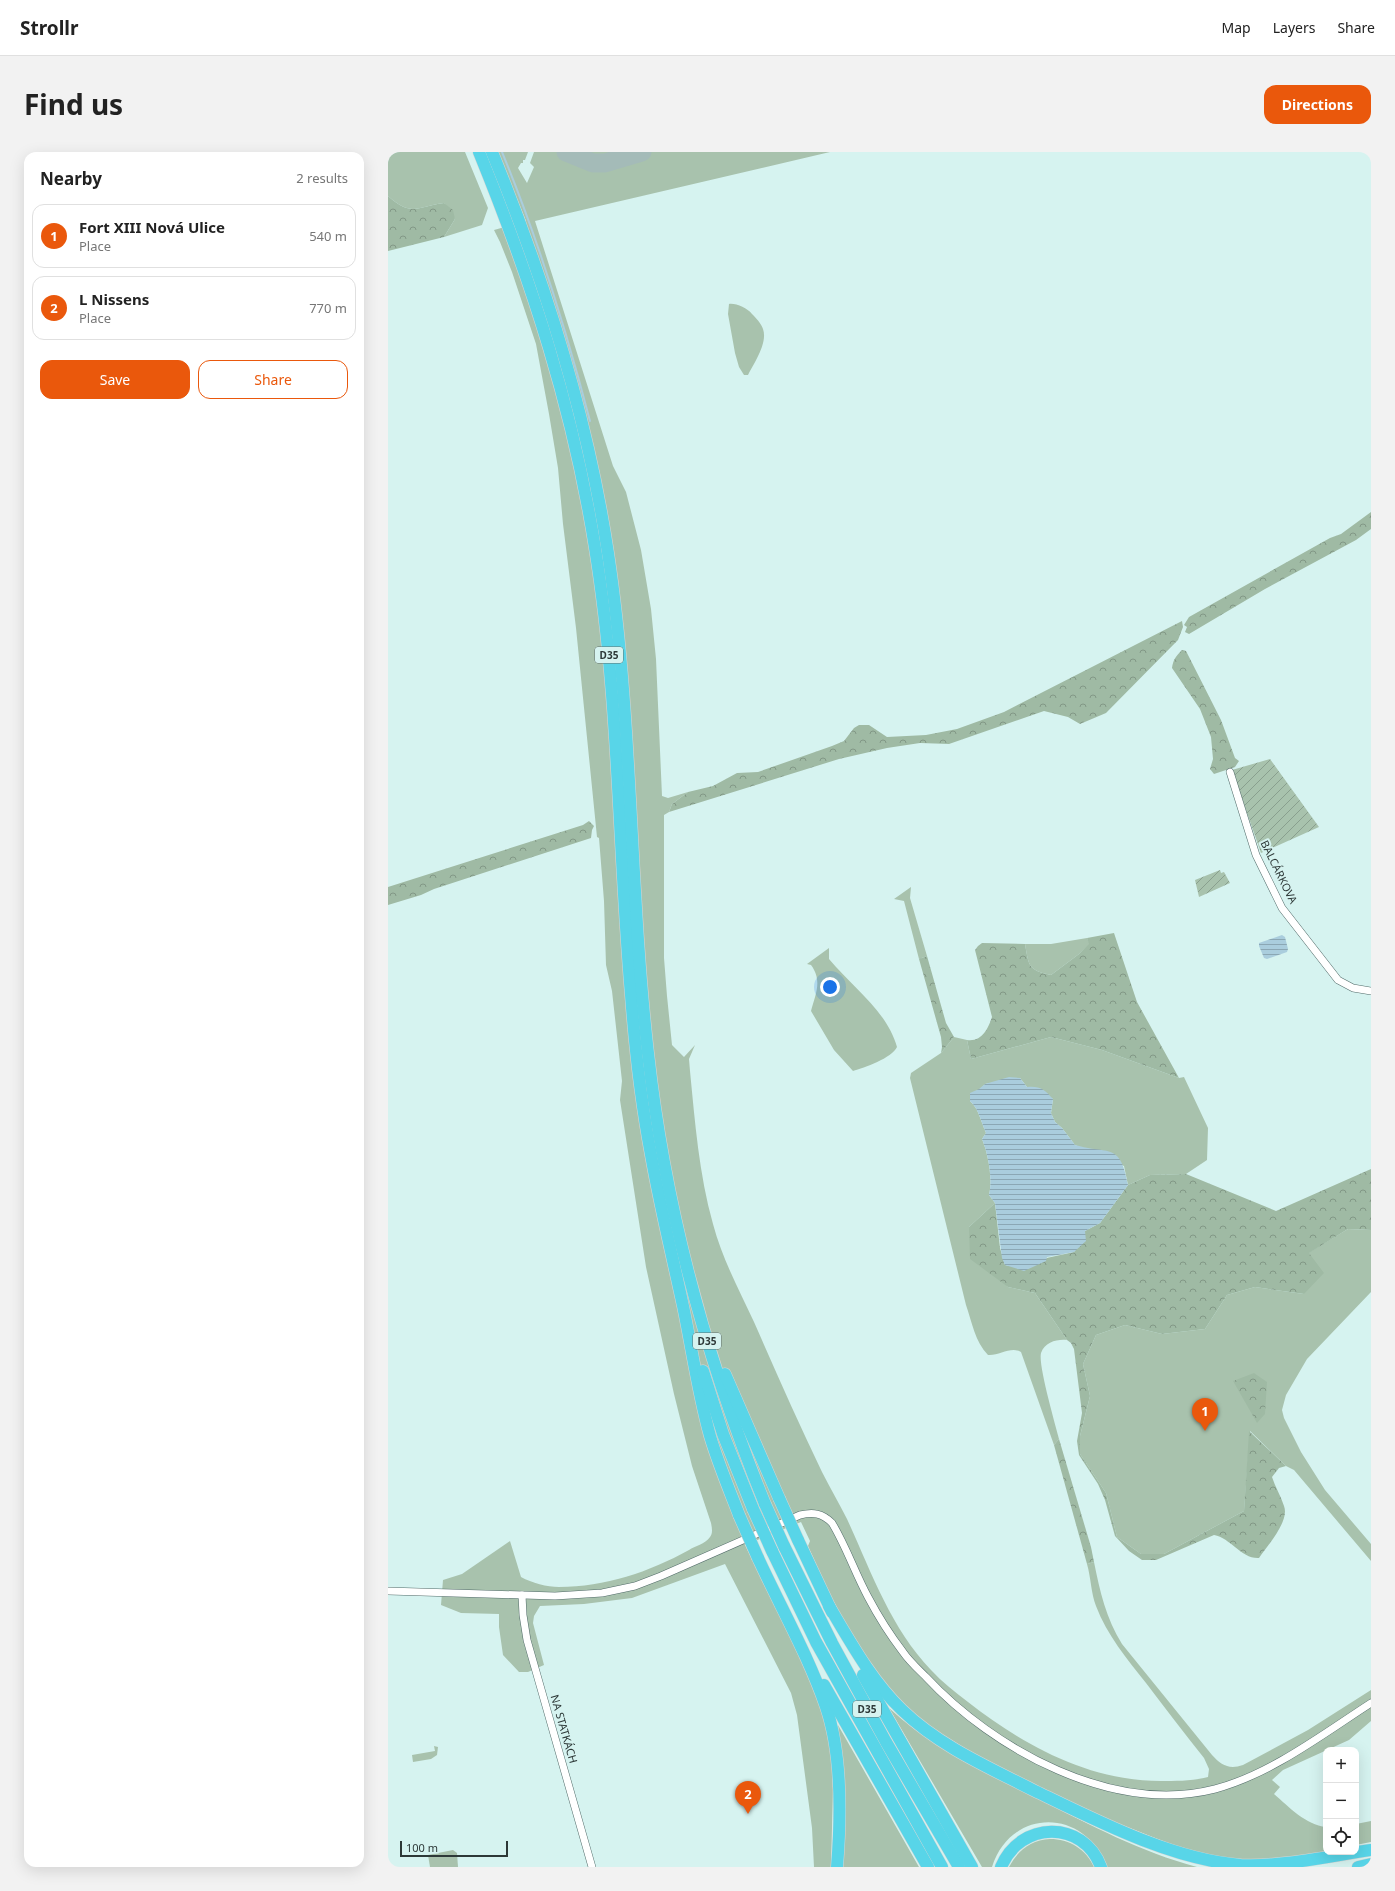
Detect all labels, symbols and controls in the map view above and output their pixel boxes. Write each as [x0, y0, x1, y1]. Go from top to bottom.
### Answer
text: Strollr [20, 15, 79, 41]
text: Map [1222, 18, 1251, 37]
text: Layers [1273, 18, 1315, 37]
text: Share [1337, 18, 1375, 37]
text: Find us [24, 85, 123, 123]
button: Directions [1264, 85, 1371, 124]
text: Nearby [40, 167, 102, 190]
text: 2 results [296, 169, 348, 187]
text: Fort XIII Nová Ulice [79, 217, 225, 237]
text: 1 [50, 227, 58, 245]
text: 540 m [309, 227, 347, 245]
text: Place [79, 237, 111, 255]
text: L Nissens [79, 289, 149, 309]
text: 2 [50, 299, 58, 317]
text: 770 m [309, 299, 347, 317]
text: Place [79, 309, 111, 327]
button: Save [40, 360, 190, 399]
button: Share [198, 360, 348, 399]
road number: D35 [595, 647, 623, 663]
street label: BALCÁRKOVA [1258, 838, 1302, 907]
your location [820, 977, 840, 997]
road number: D35 [693, 1333, 721, 1349]
pin: 1 [1192, 1398, 1218, 1431]
street label: NA STATKÁCH [548, 1693, 581, 1765]
road number: D35 [853, 1701, 881, 1717]
map controls [1323, 1747, 1359, 1855]
button: + [1323, 1747, 1359, 1783]
pin: 2 [735, 1781, 761, 1814]
button: − [1323, 1783, 1359, 1819]
button: locate [1323, 1819, 1359, 1855]
scale bar [400, 1839, 508, 1858]
text: 100 m [406, 1840, 438, 1855]

